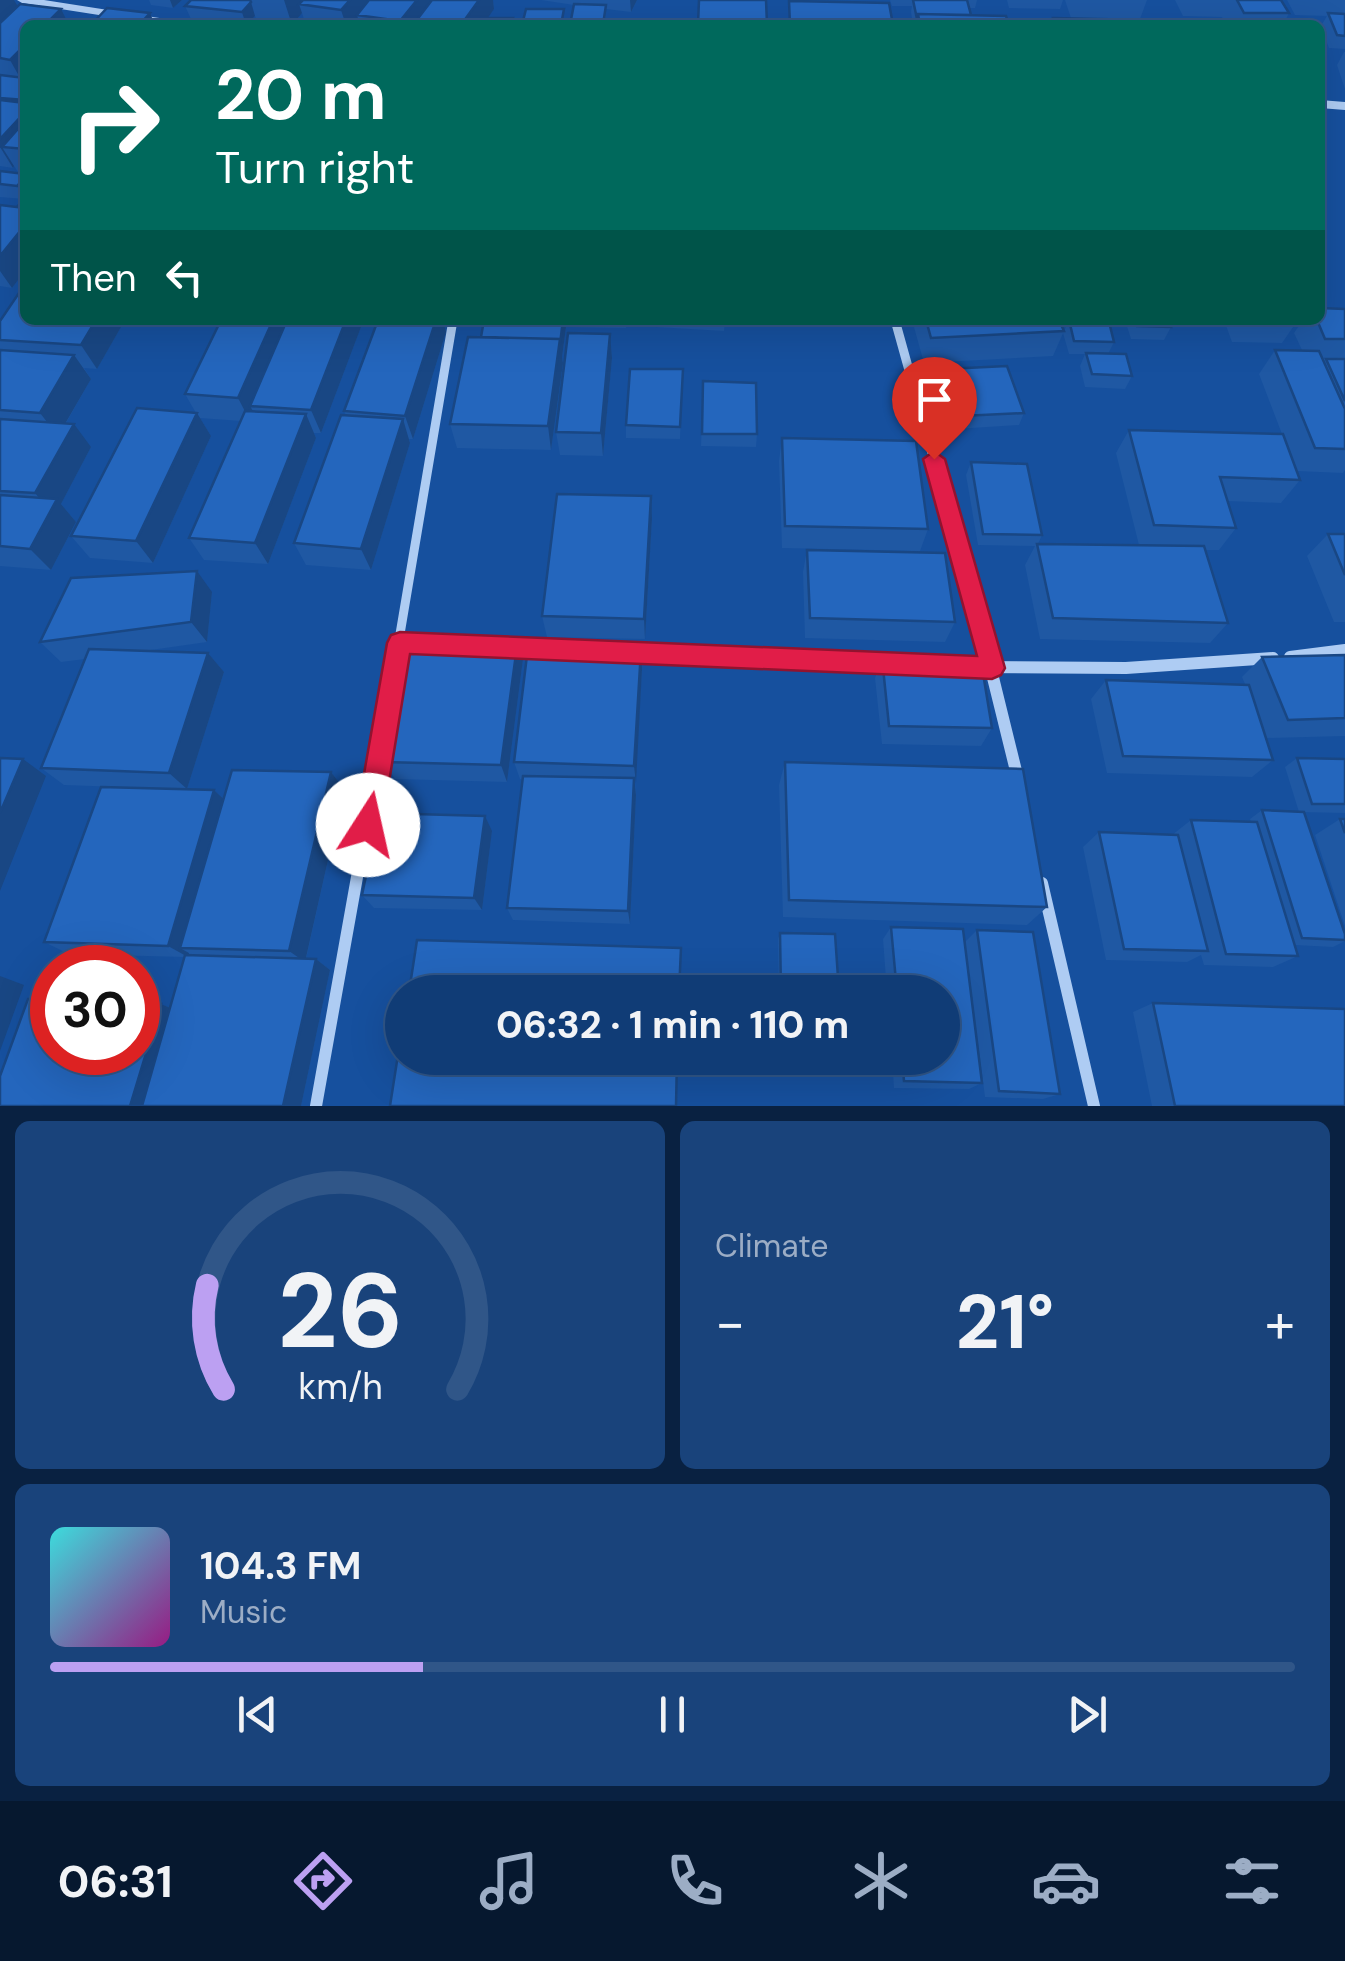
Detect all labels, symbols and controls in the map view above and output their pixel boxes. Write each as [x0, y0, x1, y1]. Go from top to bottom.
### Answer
text: 20 m [215, 50, 387, 141]
icon: right [50, 60, 180, 190]
text: Turn right [215, 138, 414, 197]
icon: left [157, 250, 212, 305]
text: Then [50, 253, 137, 303]
pin [892, 357, 977, 460]
icon: arrive [907, 372, 962, 427]
position arrow [316, 773, 420, 877]
speed limit sign: 30 [30, 945, 160, 1075]
text: 06:32 · 1 min · 110 m [496, 1000, 849, 1050]
text: Climate [715, 1225, 829, 1267]
text: 26 [277, 1244, 403, 1379]
text: 21° [956, 1274, 1054, 1371]
text: − [715, 1287, 745, 1359]
text: + [1265, 1287, 1295, 1359]
text: km/h [298, 1364, 382, 1410]
text: 104.3 FM [200, 1541, 362, 1591]
text: Music [200, 1591, 287, 1633]
icon: previous [230, 1687, 285, 1742]
icon: pause [645, 1687, 700, 1742]
icon: next [1060, 1687, 1115, 1742]
icon: directions [288, 1846, 358, 1916]
icon: music [474, 1846, 544, 1916]
icon: phone [660, 1846, 730, 1916]
icon: climate [846, 1846, 916, 1916]
icon: car [1031, 1846, 1101, 1916]
icon: filters [1217, 1846, 1287, 1916]
text: 06:31 [58, 1852, 173, 1911]

